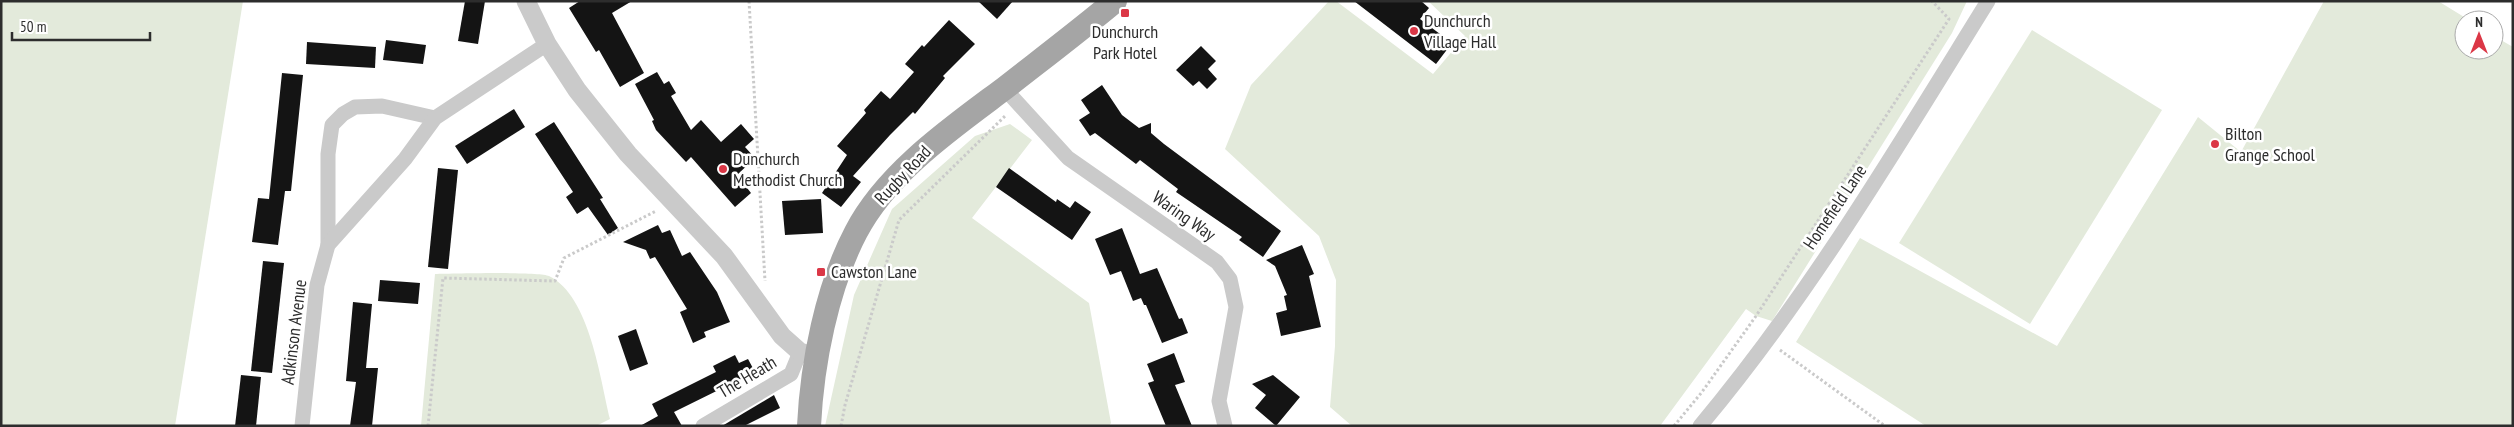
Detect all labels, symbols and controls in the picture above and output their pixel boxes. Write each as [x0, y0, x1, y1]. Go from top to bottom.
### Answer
marker: Dunchurch Park Hotel [1119, 7, 1131, 19]
place label: Dunchurch Village Hall [1423, 9, 1497, 53]
scale bar [12, 10, 150, 42]
north arrow [2454, 10, 2504, 60]
text: N [2475, 13, 2483, 31]
text: 50 m [20, 17, 46, 36]
place label: Dunchurch Park Hotel [1092, 20, 1158, 64]
marker: Dunchurch Village Hall [1408, 25, 1420, 37]
place label: Bilton Grange School [2225, 122, 2315, 166]
marker: Bilton Grange School [2209, 138, 2221, 150]
street label: Rugby Road [869, 140, 936, 209]
place label: Dunchurch Methodist Church [733, 147, 842, 191]
street label: Homefield Lane [1798, 160, 1871, 254]
marker: Dunchurch Methodist Church [717, 163, 729, 175]
street label: Waring Way [1148, 185, 1221, 246]
place label: Cawston Lane [831, 260, 917, 283]
marker: Cawston Lane [815, 266, 827, 278]
street label: Adkinson Avenue [276, 278, 311, 386]
street label: The Heath [713, 350, 780, 403]

